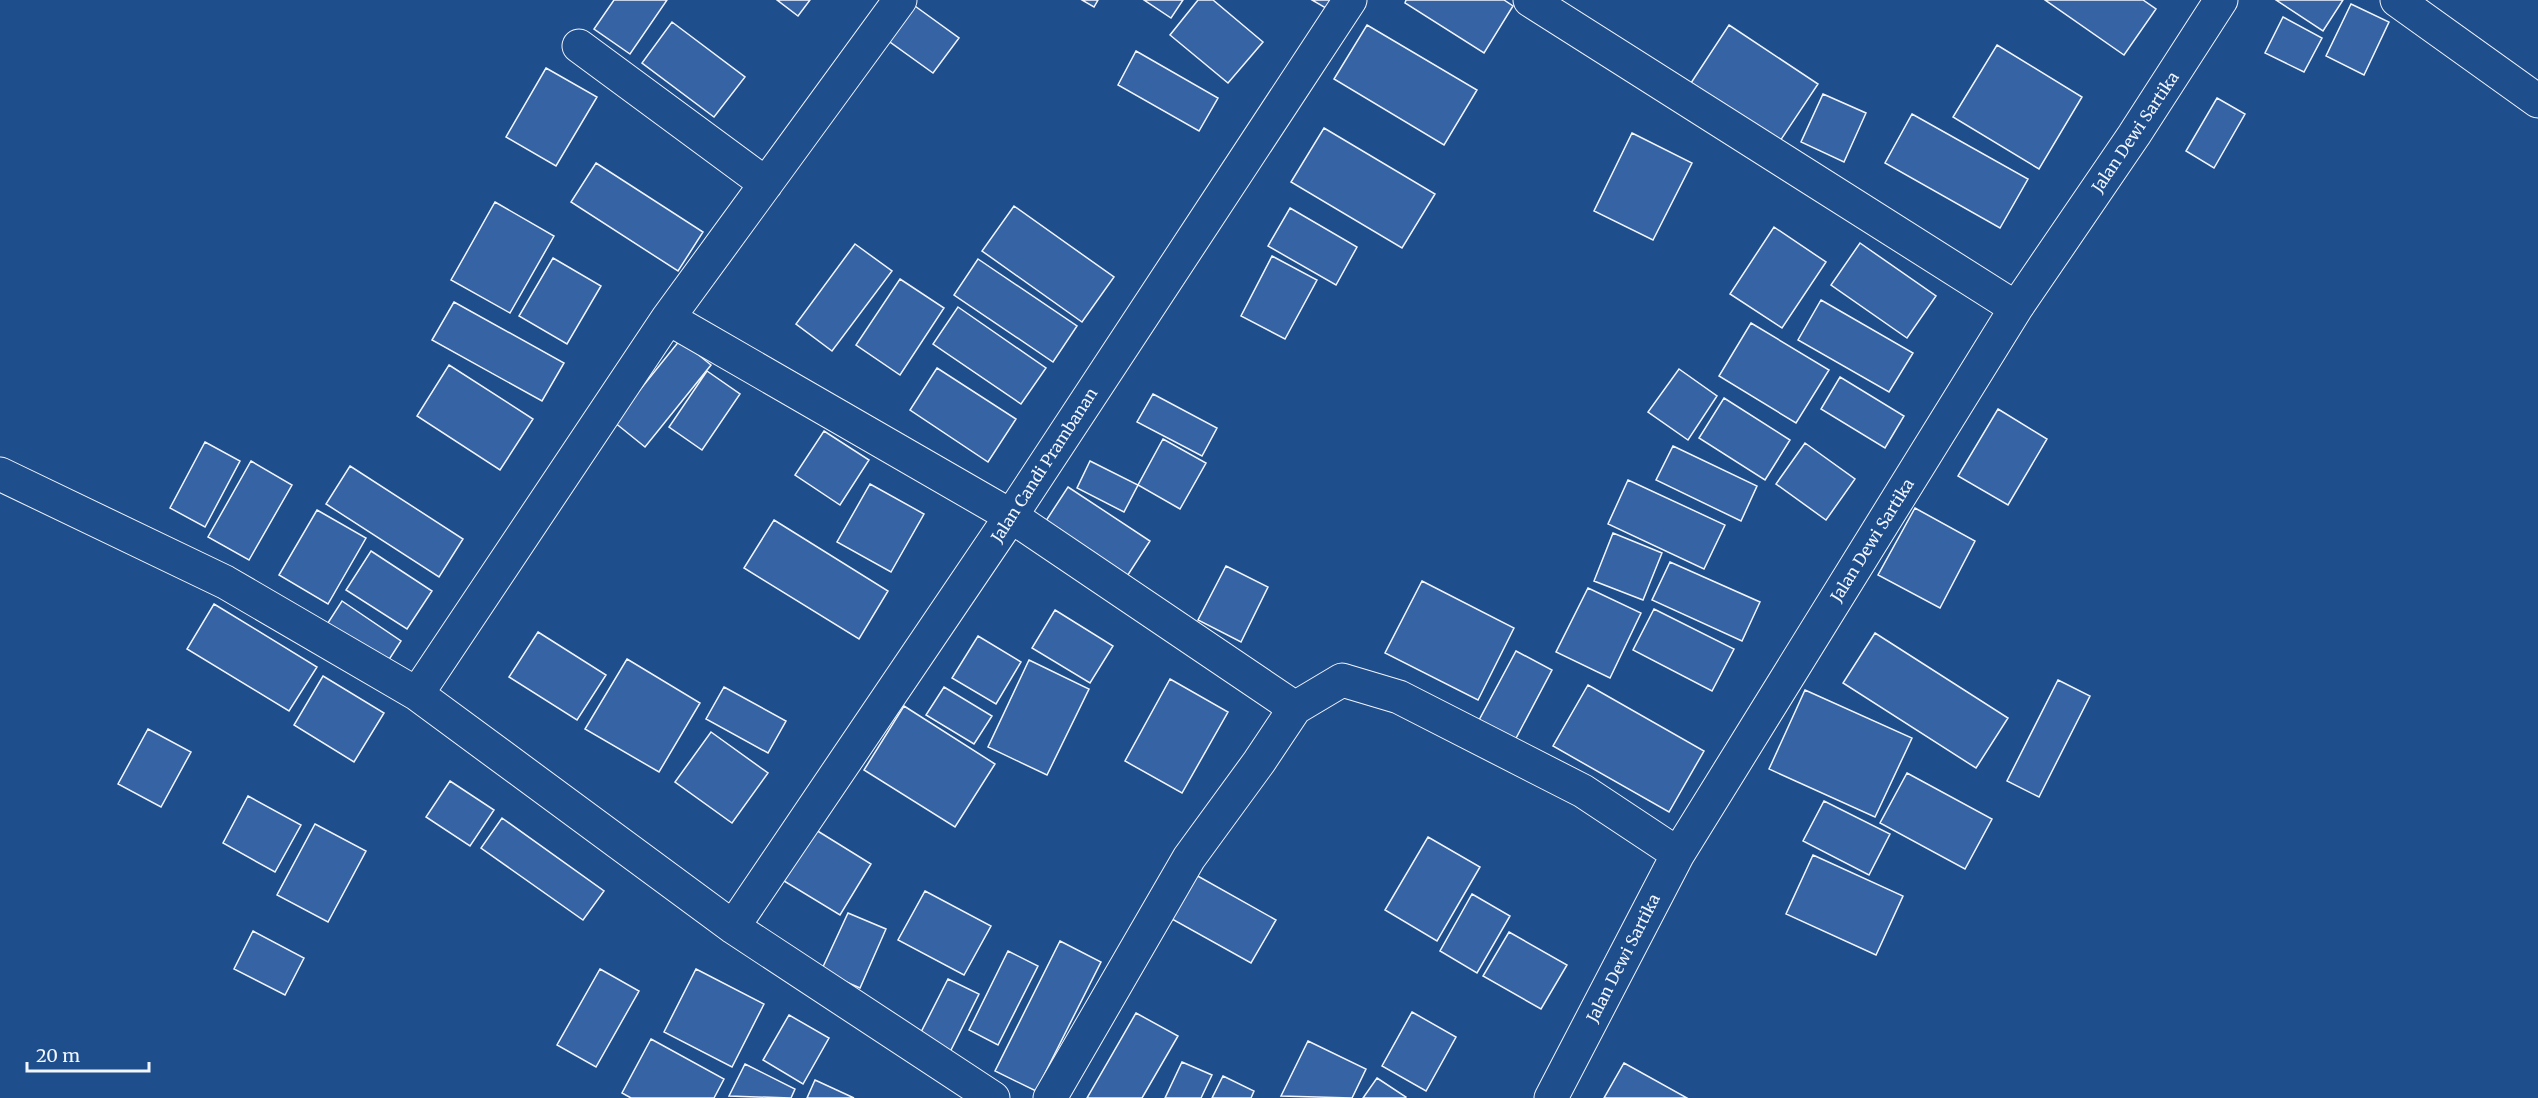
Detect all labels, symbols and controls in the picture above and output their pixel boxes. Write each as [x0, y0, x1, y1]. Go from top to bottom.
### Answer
street label: Jalan Dewi Sartika [2087, 67, 2183, 197]
street label: Jalan Candi Prambanan [986, 384, 1102, 547]
street label: Jalan Dewi Sartika [1826, 474, 1918, 606]
street label: Jalan Dewi Sartika [1582, 890, 1664, 1026]
scale bar [27, 1035, 148, 1073]
text: 20 m [36, 1044, 80, 1067]

